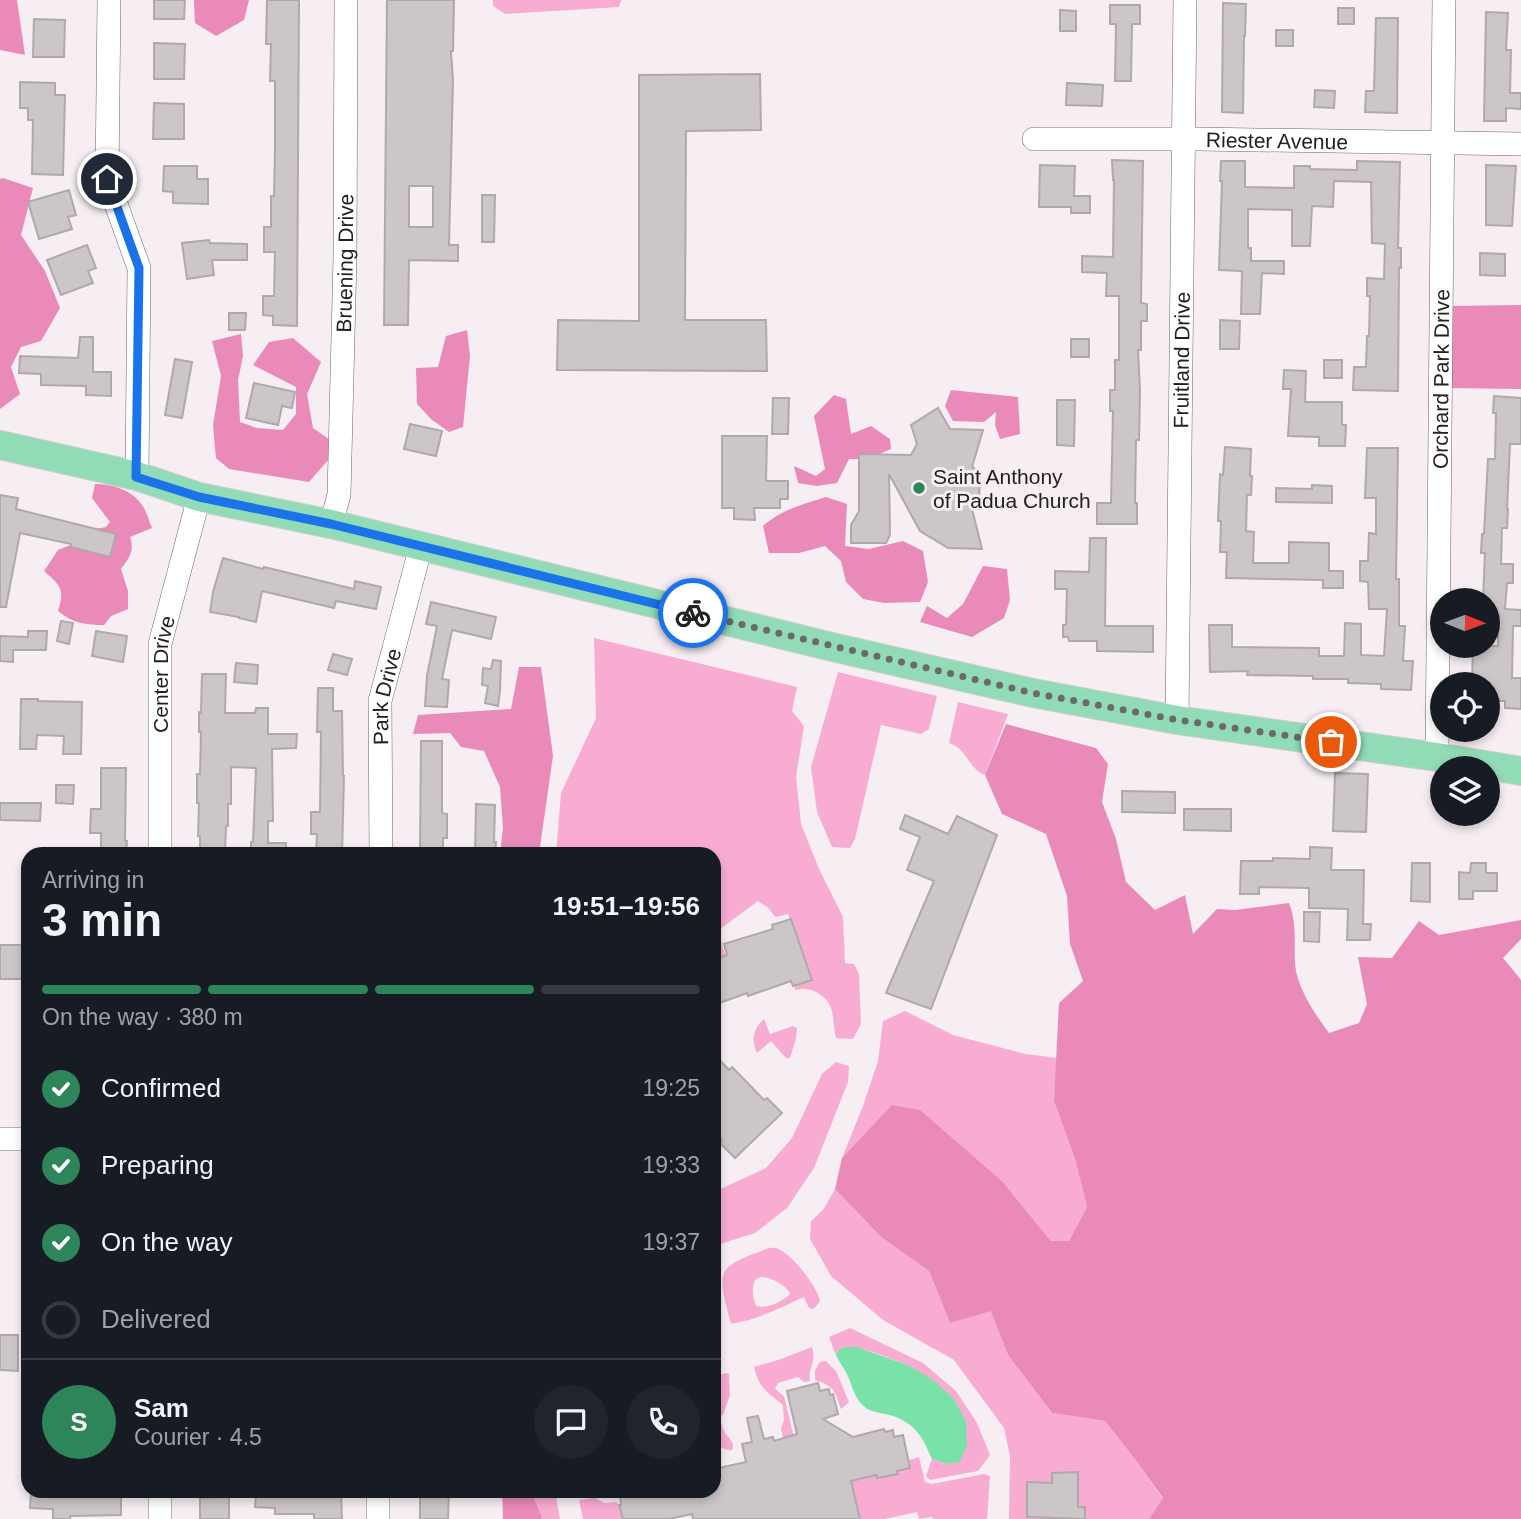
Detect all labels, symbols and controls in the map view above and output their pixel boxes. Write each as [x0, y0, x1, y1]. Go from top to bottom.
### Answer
street label: Riester Avenue [1206, 128, 1348, 153]
pin [77, 149, 137, 209]
icon: home [88, 160, 126, 198]
street label: Bruening Drive [332, 194, 357, 333]
street label: Orchard Park Drive [1428, 289, 1453, 469]
street label: Fruitland Drive [1169, 292, 1193, 428]
place label: Saint Anthony of Padua Church [933, 465, 1091, 512]
marker: Saint Anthony of Padua Church [911, 480, 927, 496]
courier [658, 578, 728, 648]
north arrow [1430, 588, 1500, 658]
map controls [1430, 588, 1500, 826]
icon: bike [674, 594, 712, 632]
street label: Center Drive [149, 613, 179, 733]
street label: Park Drive [369, 646, 405, 745]
button: locate [1430, 672, 1500, 742]
pin [1301, 712, 1361, 772]
icon: bag [1312, 723, 1350, 761]
button: layers [1430, 756, 1500, 826]
text: Arriving in [42, 867, 144, 893]
text: 19:51–19:56 [553, 891, 700, 921]
text: 3 min [42, 894, 162, 946]
text: On the way · 380 m [42, 1004, 243, 1030]
icon: check [42, 1070, 80, 1108]
text: Confirmed [101, 1073, 221, 1103]
text: 19:25 [642, 1075, 700, 1101]
icon: check [42, 1147, 80, 1185]
text: Preparing [101, 1150, 214, 1180]
text: 19:33 [642, 1152, 700, 1178]
icon: check [42, 1224, 80, 1262]
text: On the way [101, 1227, 233, 1257]
text: 19:37 [642, 1229, 700, 1255]
text: Delivered [101, 1304, 211, 1334]
button: chat [534, 1385, 608, 1459]
button: phone [626, 1385, 700, 1459]
text: Sam [134, 1393, 189, 1423]
text: S [70, 1407, 88, 1437]
text: Courier · 4.5 [134, 1424, 262, 1450]

